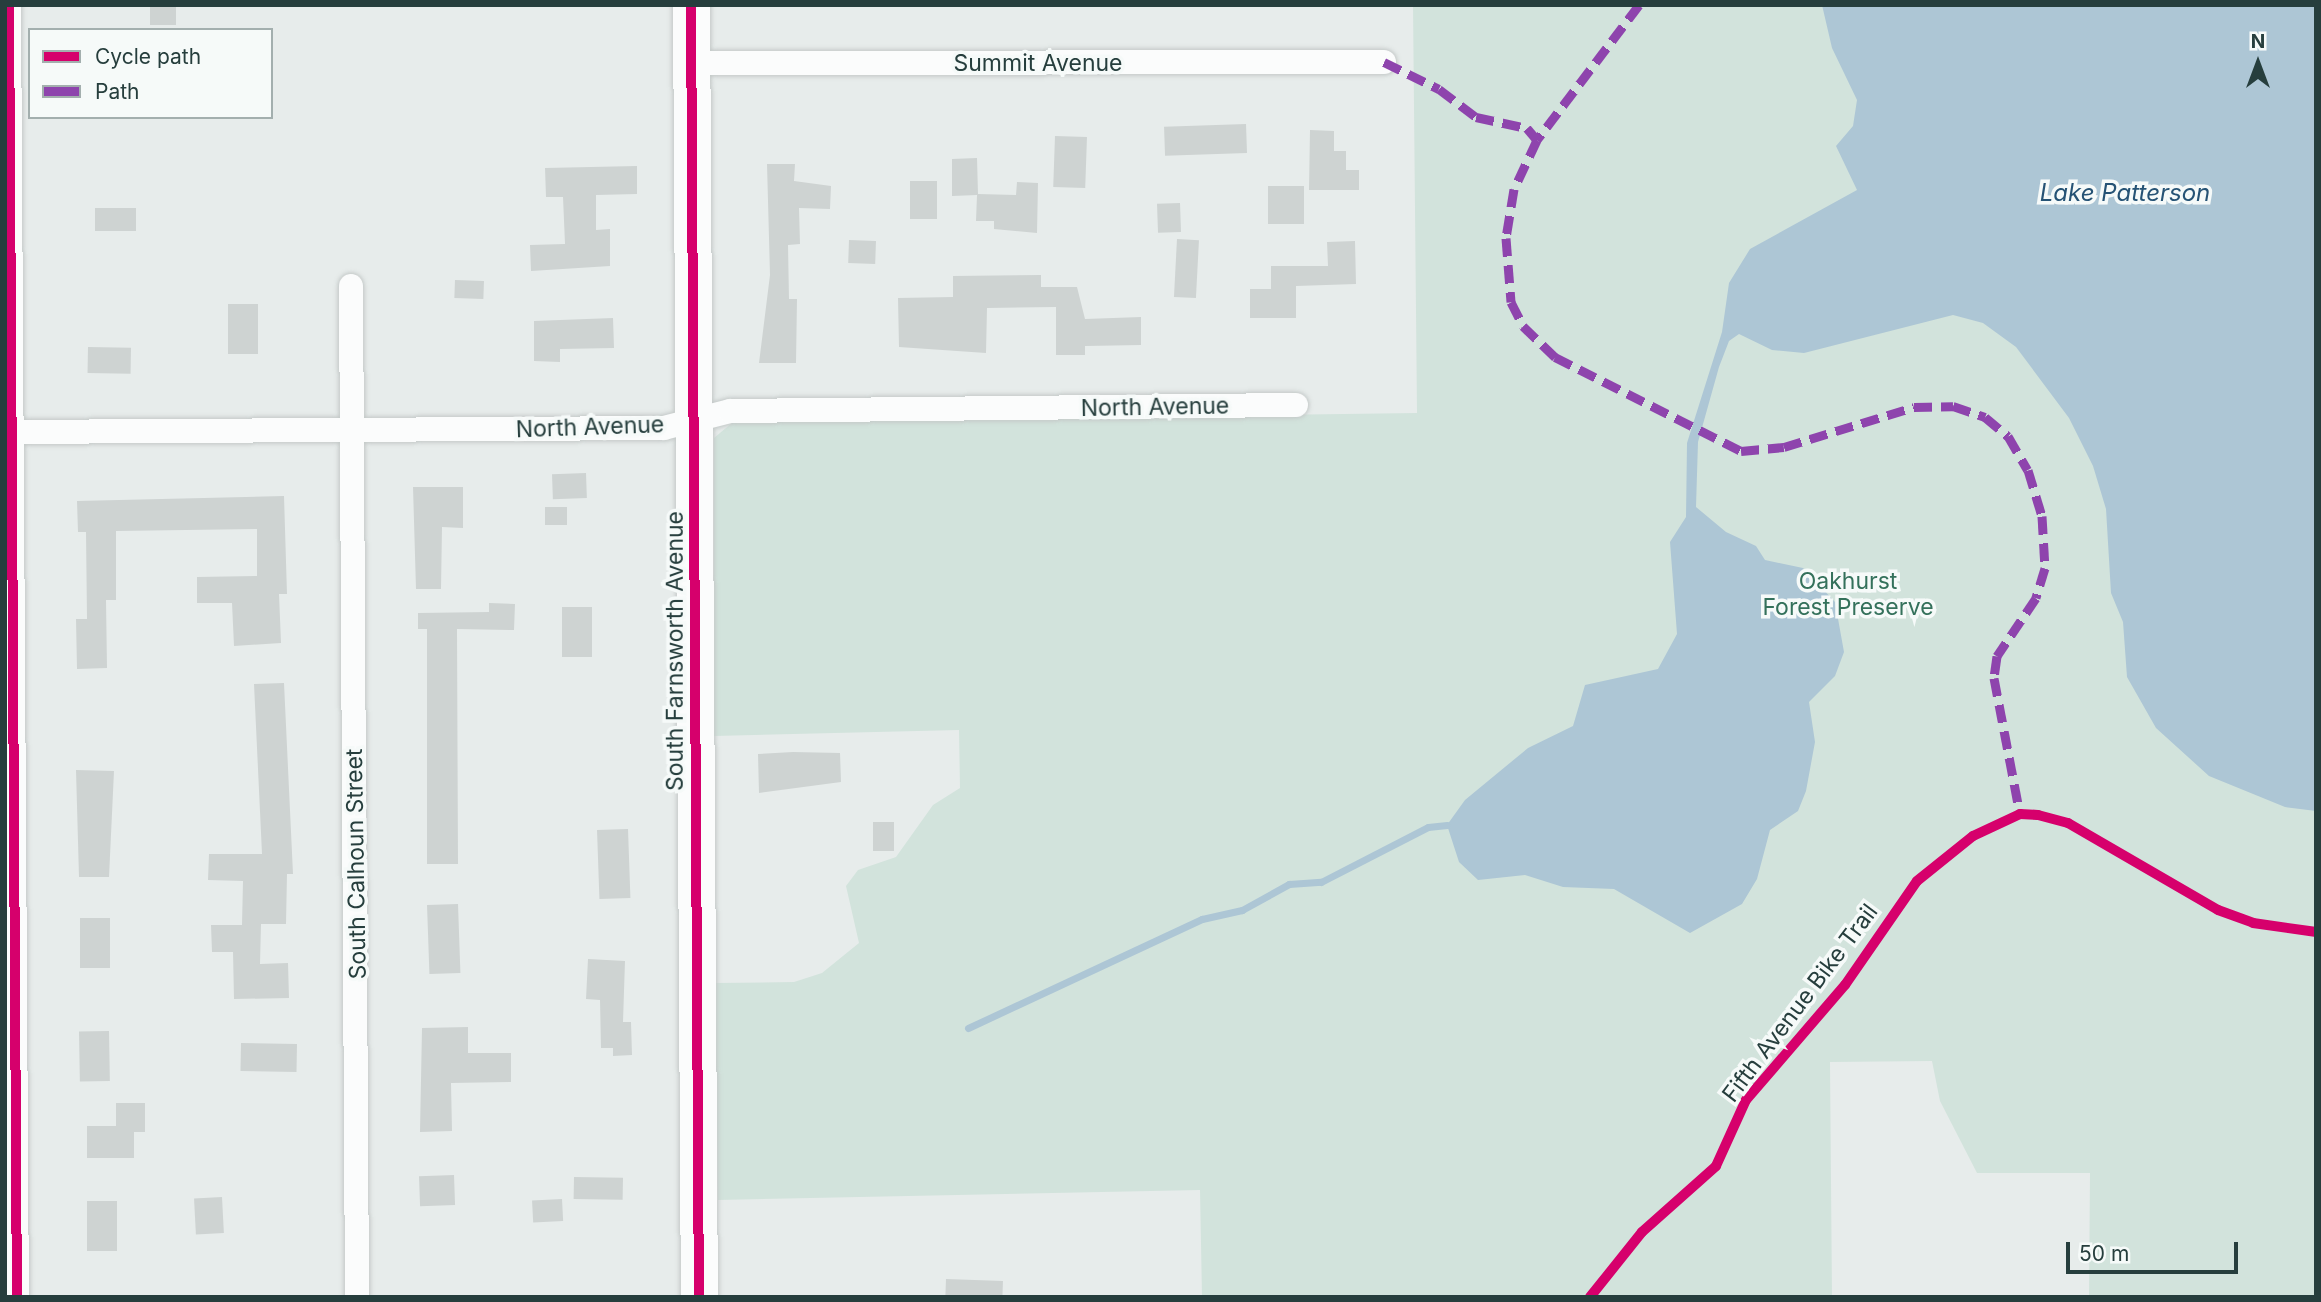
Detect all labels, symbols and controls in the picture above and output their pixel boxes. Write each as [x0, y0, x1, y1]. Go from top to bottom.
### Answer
legend [28, 28, 273, 119]
north arrow [2223, 28, 2293, 98]
text: N [2251, 30, 2265, 53]
text: Cycle path [95, 44, 201, 69]
street label: Summit Avenue [953, 49, 1123, 77]
text: Path [95, 79, 140, 104]
water label: Lake Patterson [2040, 179, 2210, 207]
street label: North Avenue [1081, 392, 1229, 422]
street label: North Avenue [515, 411, 665, 443]
street label: South Farnsworth Avenue [661, 511, 689, 791]
park label: Oakhurst Forest Preserve [1762, 567, 1934, 621]
street label: South Calhoun Street [340, 748, 372, 980]
street label: Fifth Avenue Bike Trail [1717, 899, 1883, 1107]
scale bar [2069, 1228, 2240, 1272]
text: 50 m [2079, 1241, 2129, 1266]

